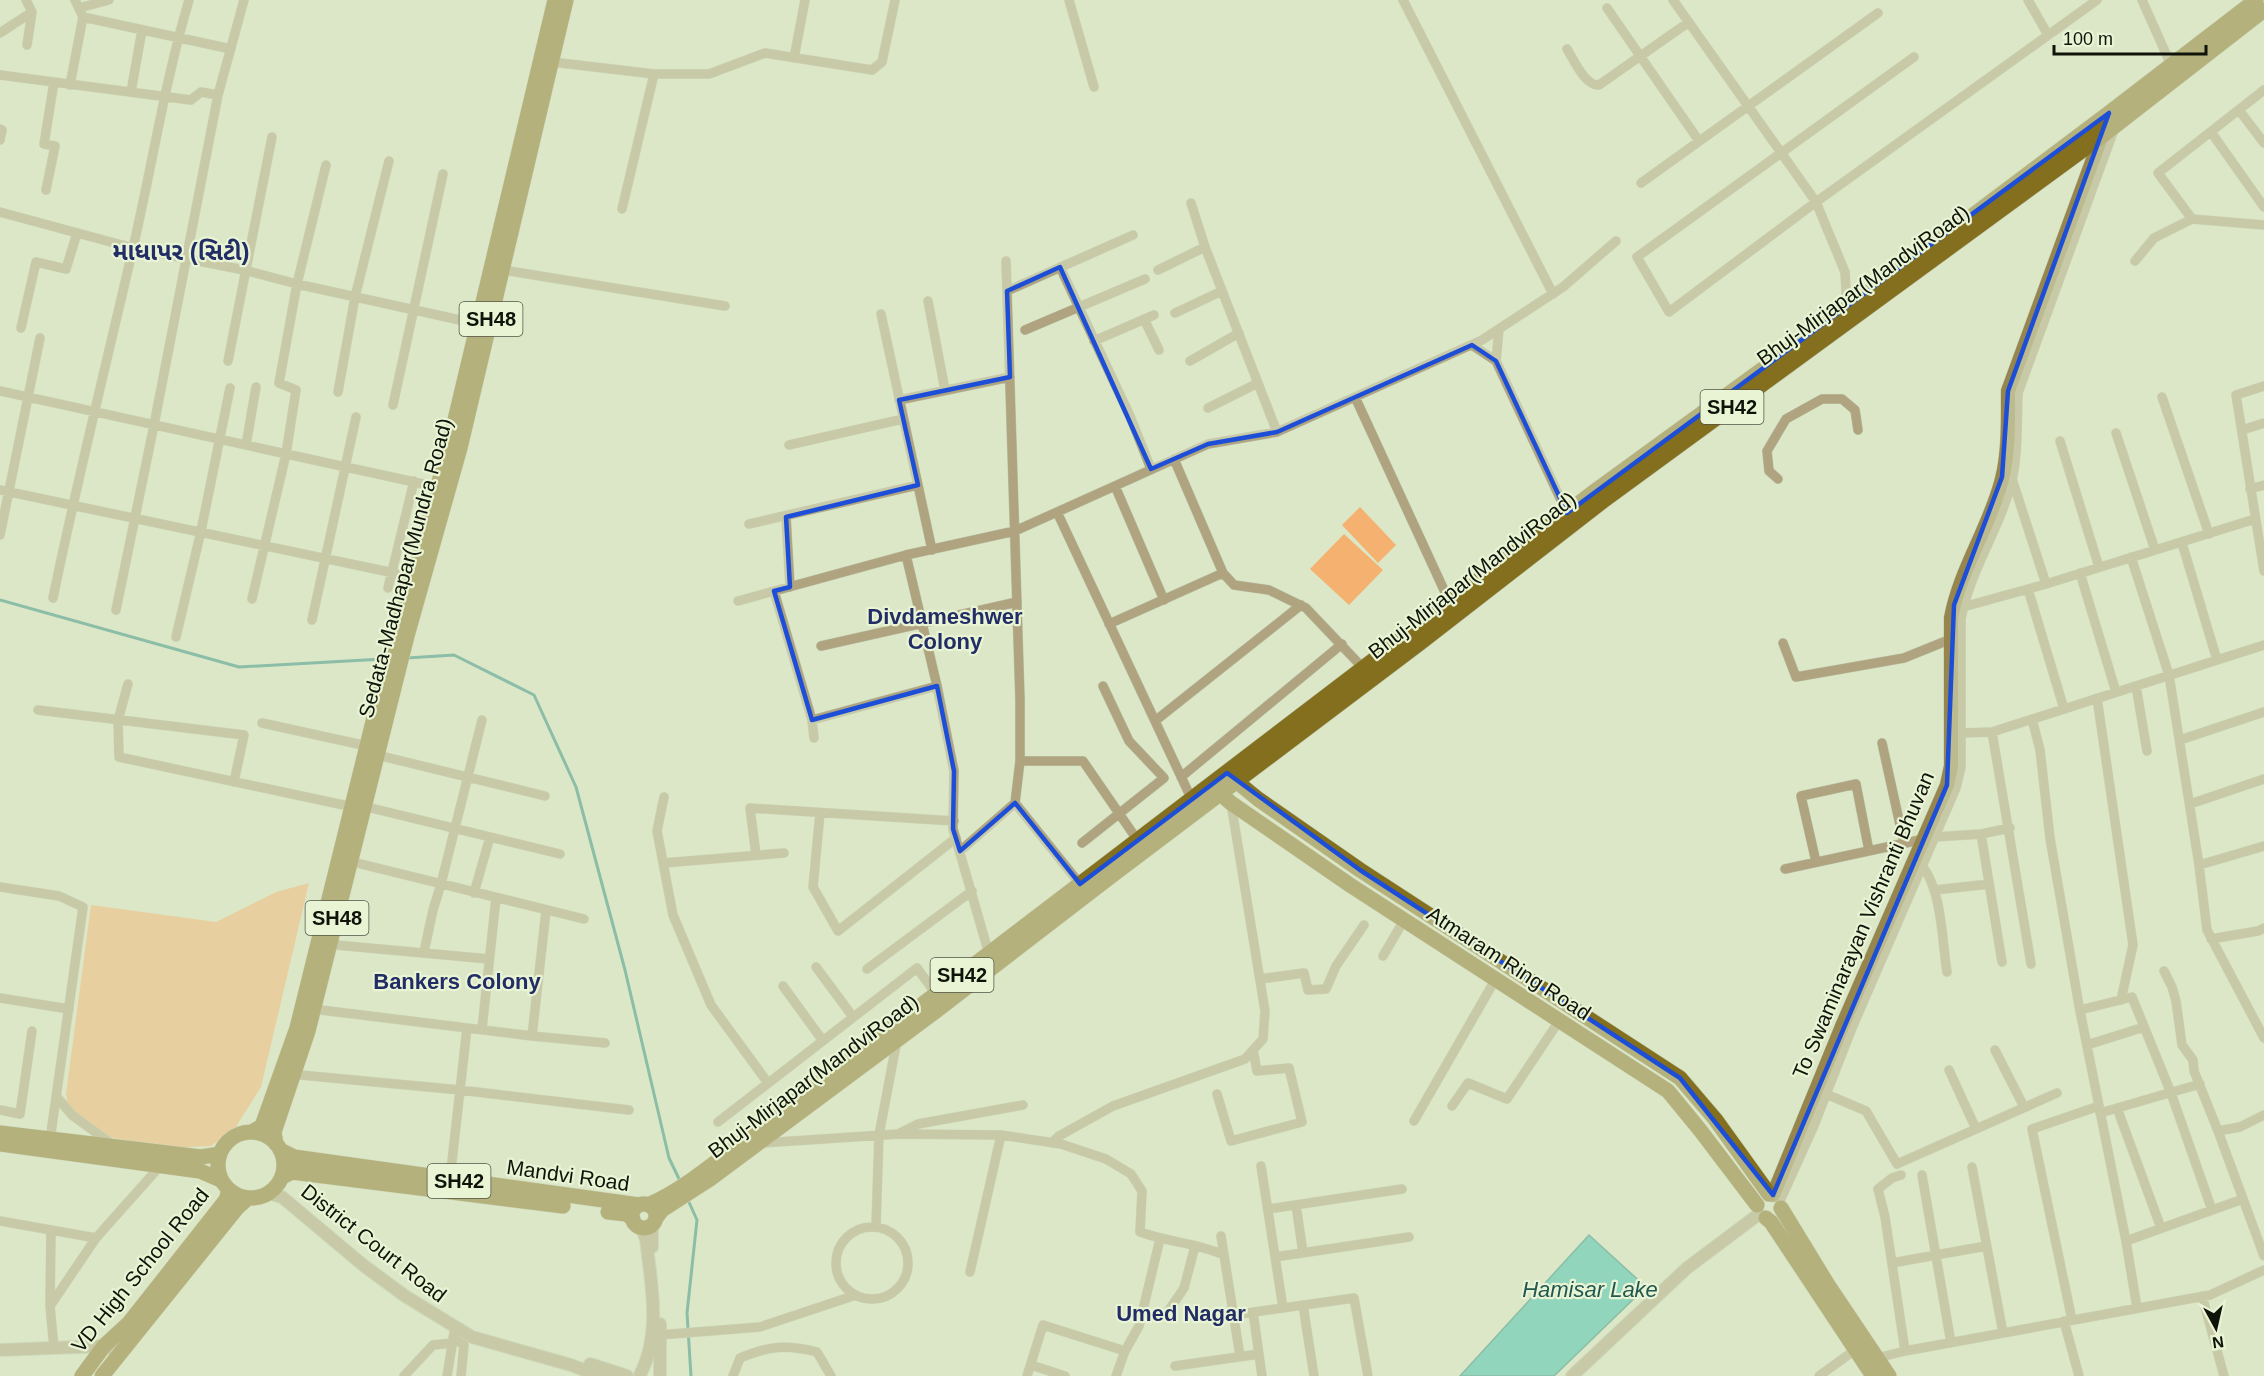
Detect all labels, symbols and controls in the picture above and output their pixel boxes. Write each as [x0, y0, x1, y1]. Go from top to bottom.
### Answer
scale bar [2054, 18, 2206, 56]
text: 100 m [2063, 29, 2113, 49]
street label: Bhuj-Mirjapar(MandviRoad) [1752, 200, 1974, 370]
district label: માધાપર (સિટી) [112, 238, 250, 265]
road number: SH48 [460, 302, 522, 336]
road number: SH42 [1700, 390, 1764, 424]
street label: Sedata-Madhapar(Mundra Road) [354, 416, 456, 720]
street label: Bhuj-Mirjapar(MandviRoad) [1364, 487, 1580, 663]
district label: Divdameshwer Colony [867, 604, 1023, 654]
street label: To Swaminarayan Vishranti Bhuvan [1788, 768, 1938, 1082]
road number: SH48 [306, 901, 368, 935]
street label: Atmaram Ring Road [1423, 902, 1595, 1024]
road number: SH42 [930, 958, 994, 992]
district label: Bankers Colony [373, 969, 542, 994]
street label: Bhuj-Mirjapar(MandviRoad) [704, 990, 922, 1162]
street label: Mandvi Road [505, 1155, 631, 1195]
road number: SH42 [428, 1164, 490, 1198]
street label: District Court Road [297, 1179, 451, 1307]
street label: VD High School Road [67, 1183, 213, 1357]
water label: Hamisar Lake [1522, 1277, 1658, 1302]
north arrow [2186, 1298, 2246, 1358]
district label: Umed Nagar [1116, 1301, 1246, 1326]
text: N [2211, 1333, 2225, 1352]

